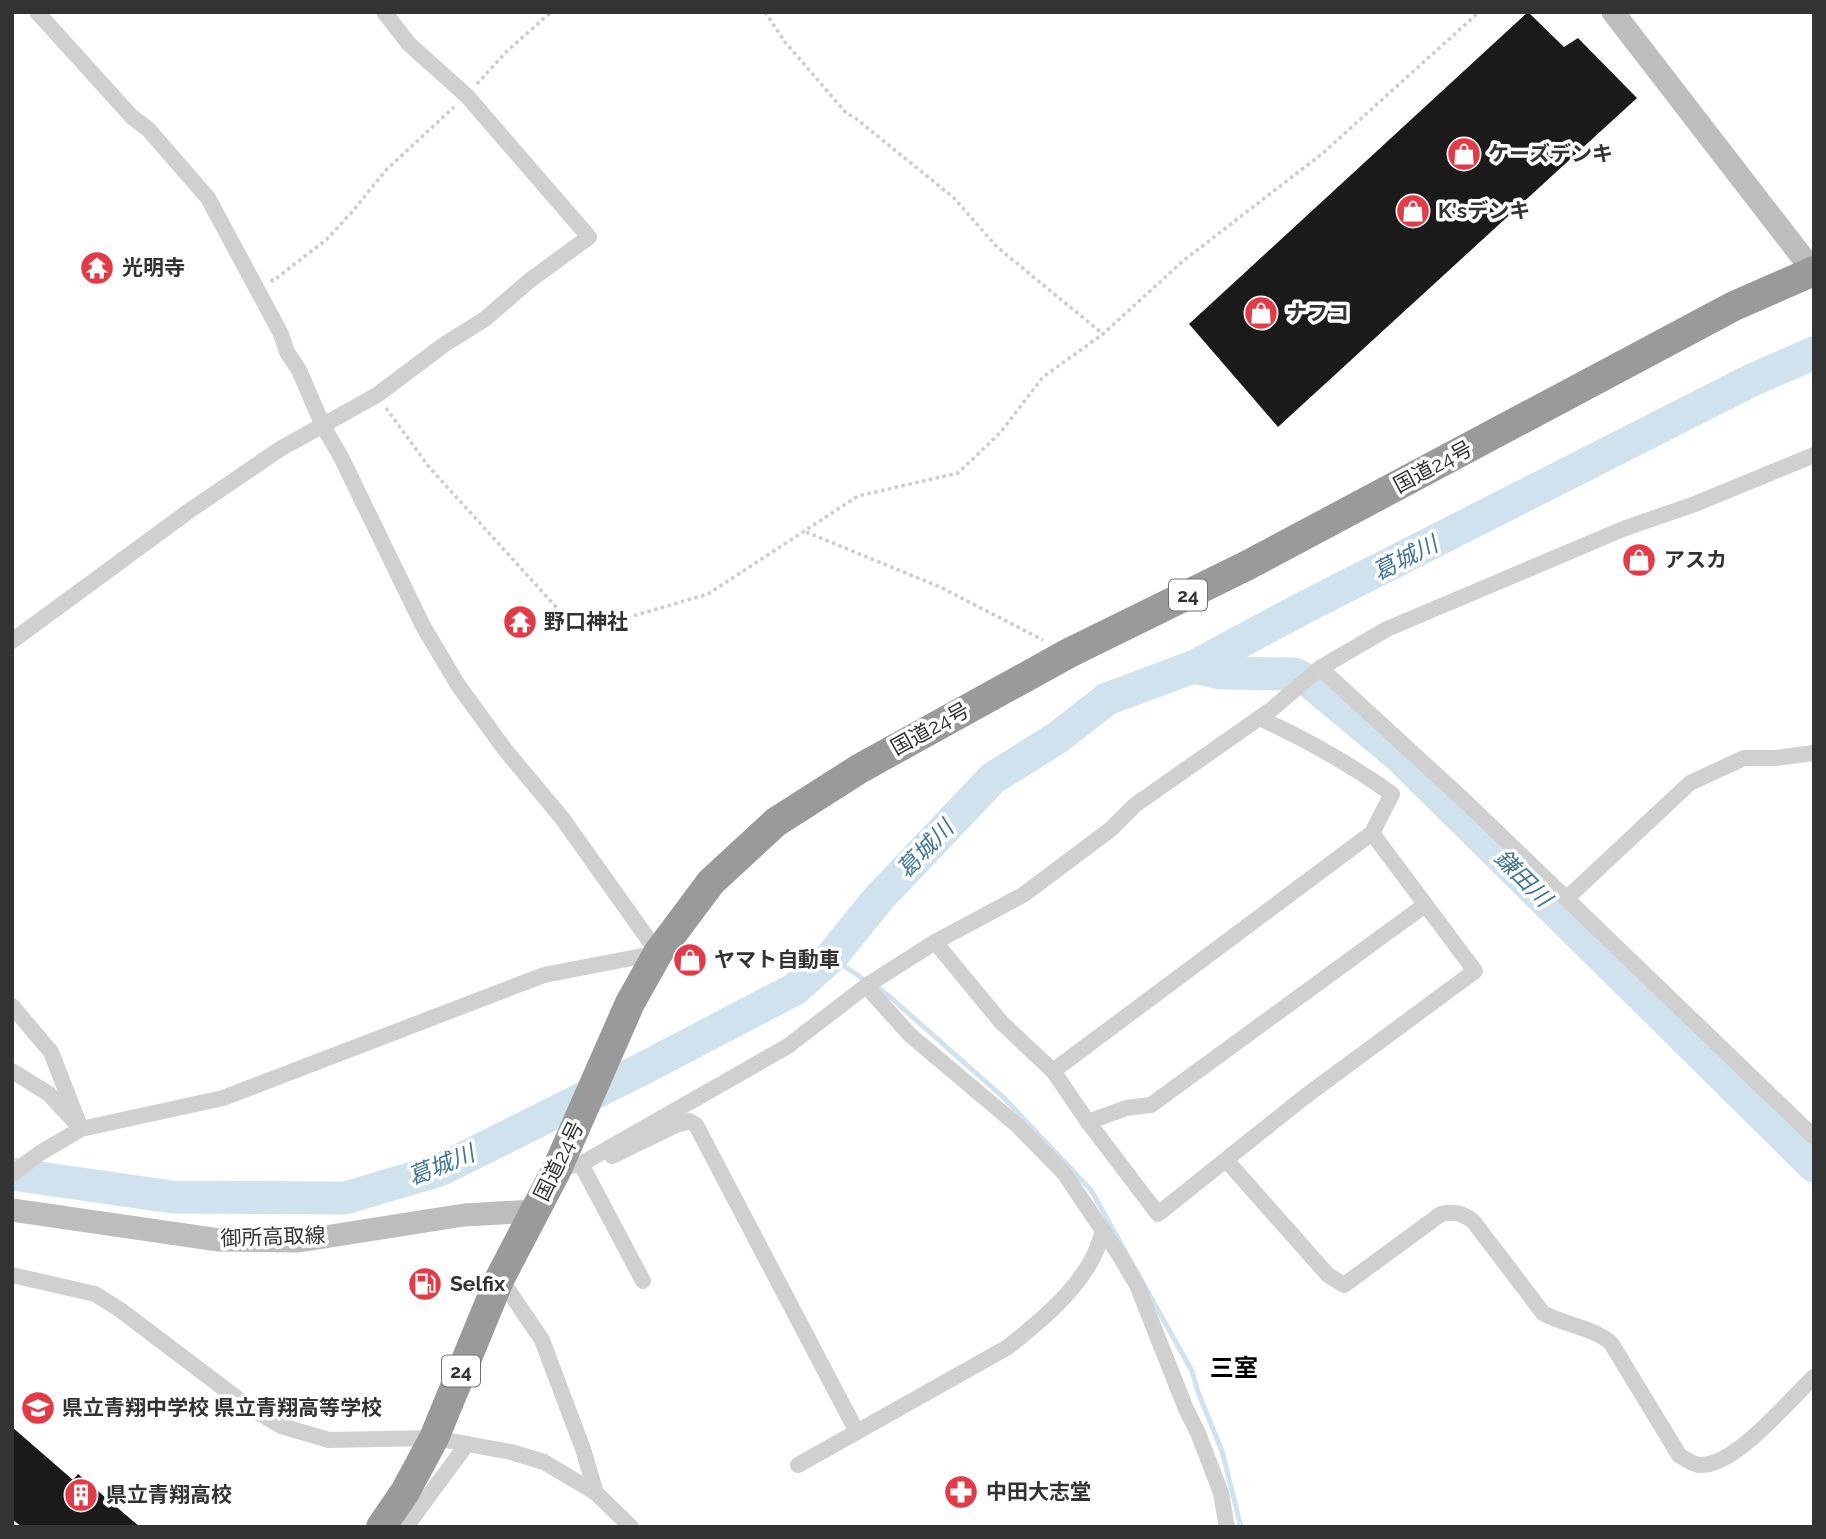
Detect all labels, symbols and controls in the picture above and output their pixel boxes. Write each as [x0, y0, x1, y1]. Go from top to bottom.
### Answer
shop icon: ケーズデンキ [1445, 135, 1483, 173]
place label: ケーズデンキ [1488, 141, 1613, 166]
shop icon: K'sデンキ [1394, 192, 1432, 230]
place label: K'sデンキ [1438, 198, 1530, 223]
temple icon: 光明寺 [78, 249, 116, 287]
place label: 光明寺 [122, 255, 185, 280]
shop icon: ナフコ [1242, 294, 1280, 332]
place label: ナフコ [1286, 300, 1349, 325]
street label: 国道24号 [1389, 435, 1476, 498]
water label: 葛城川 [1368, 529, 1444, 585]
shop icon: アスカ [1620, 541, 1658, 579]
place label: アスカ [1664, 547, 1727, 572]
road number: 24 [1169, 580, 1207, 610]
temple icon: 野口神社 [501, 603, 539, 641]
place label: 野口神社 [544, 609, 628, 634]
street label: 国道24号 [886, 697, 973, 760]
water label: 葛城川 [891, 812, 960, 883]
water label: 鎌田川 [1489, 844, 1559, 914]
shop icon: ヤマト自動車 [671, 941, 709, 979]
place label: ヤマト自動車 [714, 947, 840, 972]
street label: 国道24号 [529, 1117, 589, 1205]
water label: 葛城川 [404, 1138, 481, 1190]
street label: 御所高取線 [220, 1222, 326, 1251]
fuel station icon: Selfix [406, 1265, 444, 1303]
place label: Selfix [450, 1271, 506, 1296]
district label: 三室 [1210, 1353, 1258, 1382]
road number: 24 [442, 1356, 480, 1386]
school or university icon: 県立青翔中学校 県立青翔高等学校 [19, 1389, 57, 1427]
place label: 県立青翔中学校 県立青翔高等学校 [62, 1395, 382, 1420]
pharmacy icon: 中田大志堂 [942, 1473, 980, 1511]
building icon: 県立青翔高校 [62, 1476, 100, 1514]
place label: 中田大志堂 [986, 1479, 1091, 1504]
place label: 県立青翔高校 [106, 1482, 232, 1507]

